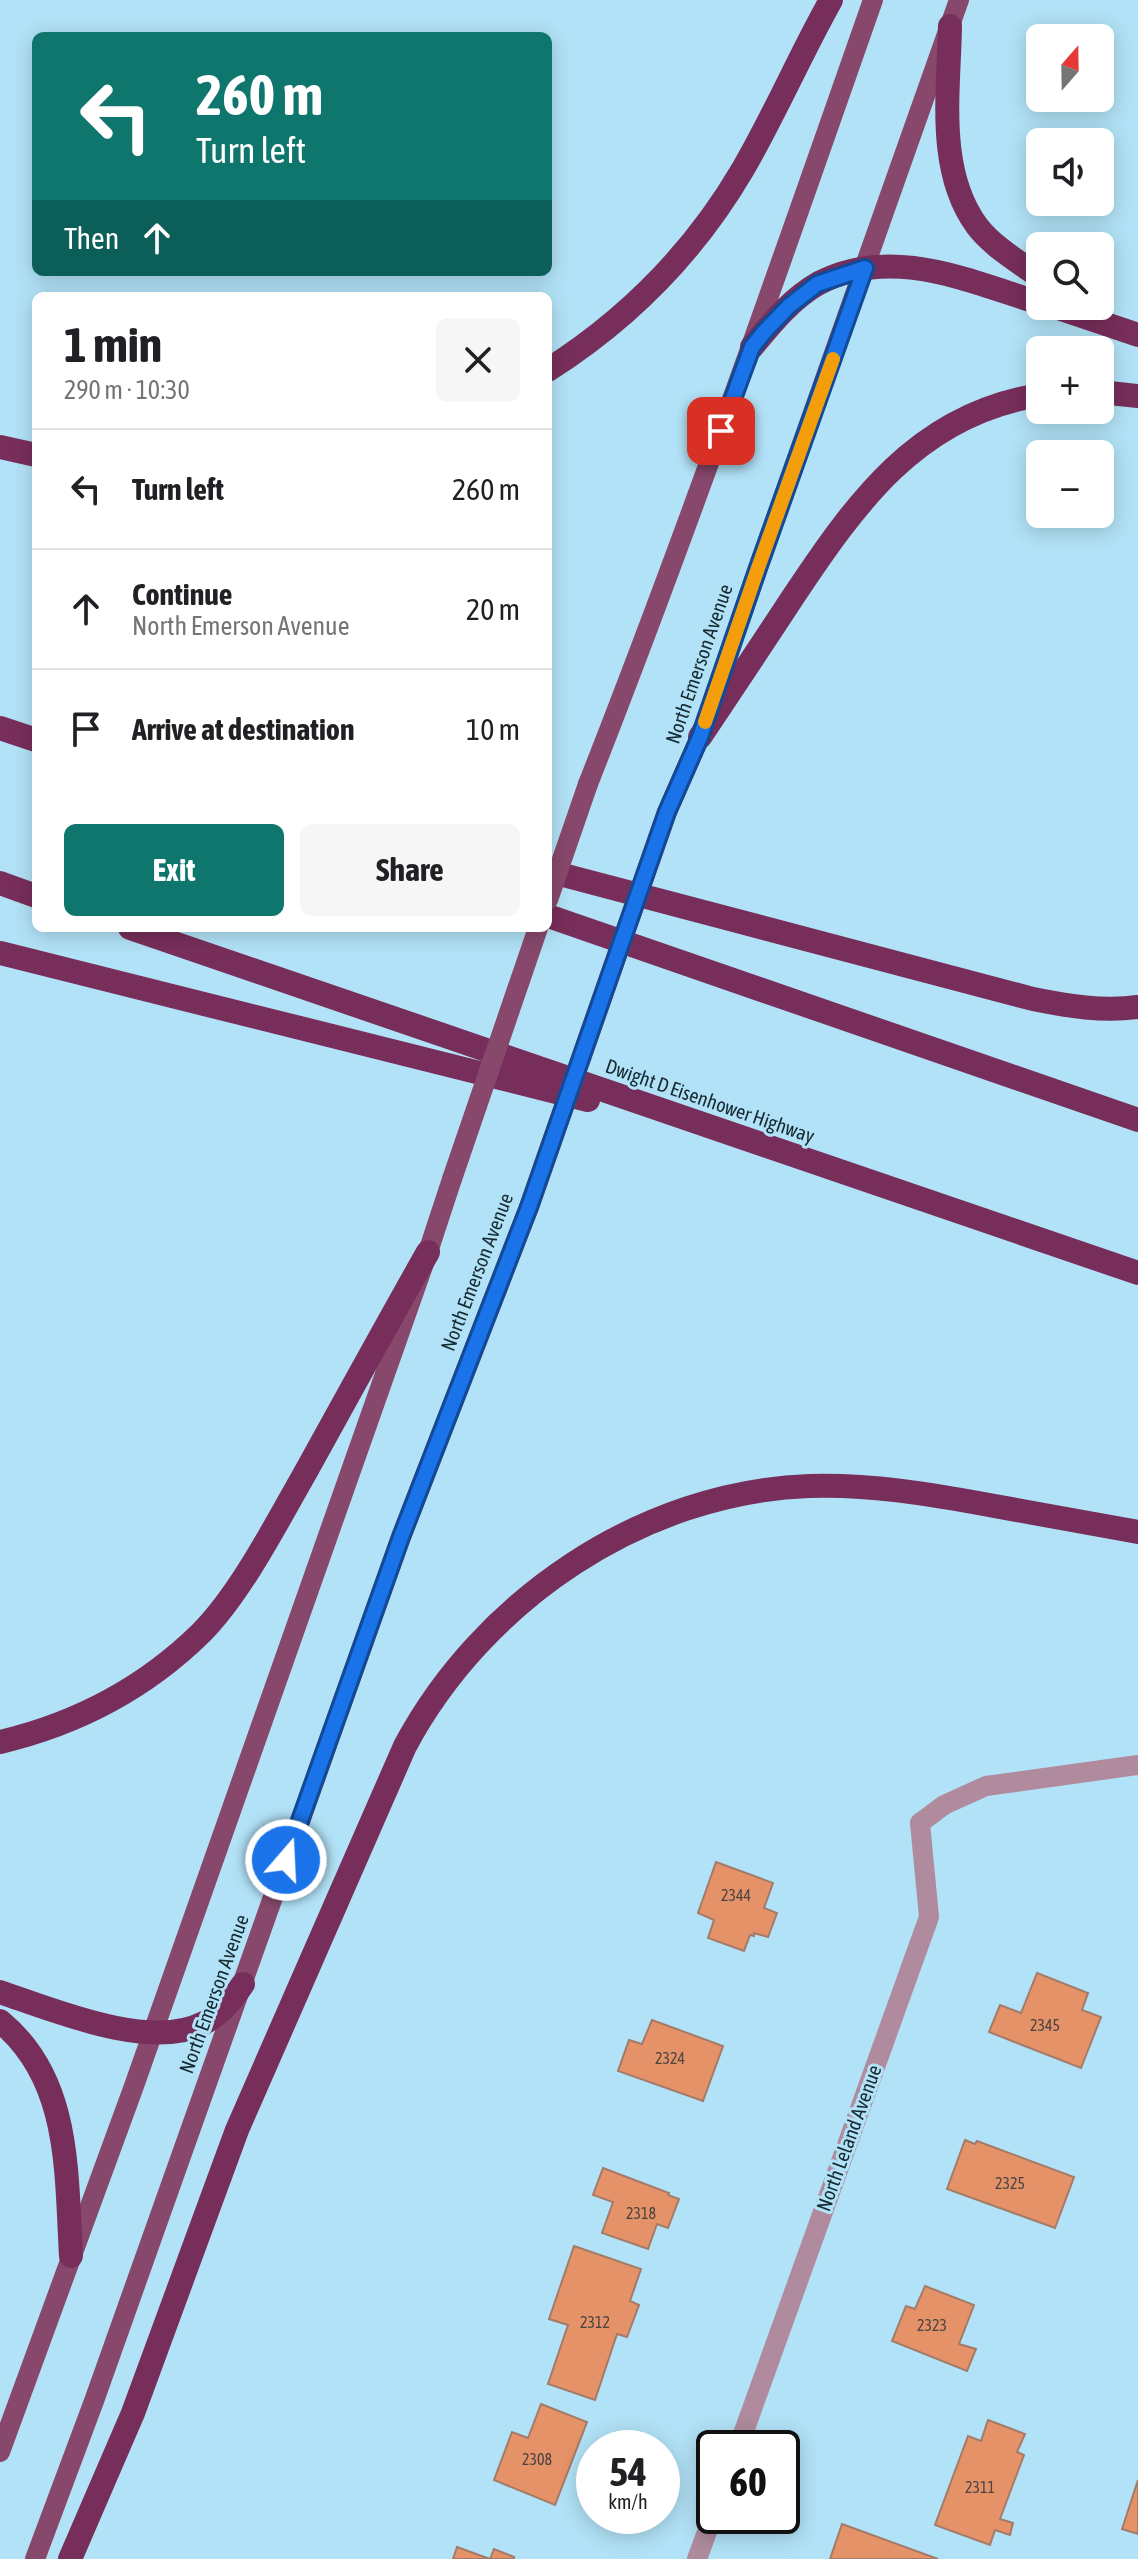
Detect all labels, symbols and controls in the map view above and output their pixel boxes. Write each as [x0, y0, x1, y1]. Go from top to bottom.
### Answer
north arrow [1026, 24, 1114, 112]
map controls [1026, 24, 1114, 528]
text: 260 m [196, 63, 323, 127]
icon: left [64, 64, 168, 168]
button: sound [1026, 128, 1114, 216]
text: Turn left [196, 129, 306, 171]
icon: ahead [135, 216, 179, 260]
text: Then [64, 221, 119, 255]
button: search [1026, 232, 1114, 320]
text: 1 min [64, 317, 162, 372]
button: close [436, 318, 520, 402]
button: + [1026, 336, 1114, 424]
text: 290 m · 10:30 [64, 375, 190, 405]
pin [687, 397, 755, 465]
icon: arrive [699, 409, 743, 453]
button: − [1026, 440, 1114, 528]
icon: left [64, 467, 108, 511]
text: Turn left [132, 472, 224, 506]
text: 260 m [452, 472, 520, 506]
text: Continue [132, 577, 232, 611]
street label: North Emerson Avenue [660, 581, 737, 747]
icon: ahead [64, 587, 108, 631]
text: 20 m [466, 592, 520, 626]
text: North Emerson Avenue [132, 611, 349, 641]
icon: arrive [64, 707, 108, 751]
text: Arrive at destination [132, 712, 354, 746]
text: 10 m [466, 712, 520, 746]
button: Exit [64, 824, 284, 916]
button: Share [300, 824, 520, 916]
street label: Dwight D Eisenhower Highway [603, 1054, 818, 1147]
street label: North Emerson Avenue [436, 1190, 517, 1354]
position arrow [244, 1818, 328, 1902]
house number: 2344 [721, 1886, 751, 1904]
street label: North Emerson Avenue [174, 1911, 253, 2076]
house number: 2345 [1030, 2016, 1060, 2034]
house number: 2324 [655, 2049, 685, 2067]
street label: North Leland Avenue [811, 2062, 886, 2214]
house number: 2325 [995, 2174, 1025, 2192]
house number: 2318 [626, 2204, 656, 2222]
house number: 2312 [580, 2313, 610, 2331]
house number: 2323 [917, 2316, 947, 2334]
speed limit sign: 60 [696, 2430, 800, 2534]
text: 54 [609, 2449, 647, 2494]
house number: 2308 [522, 2450, 552, 2468]
house number: 2311 [965, 2478, 995, 2496]
text: km/h [608, 2490, 648, 2513]

